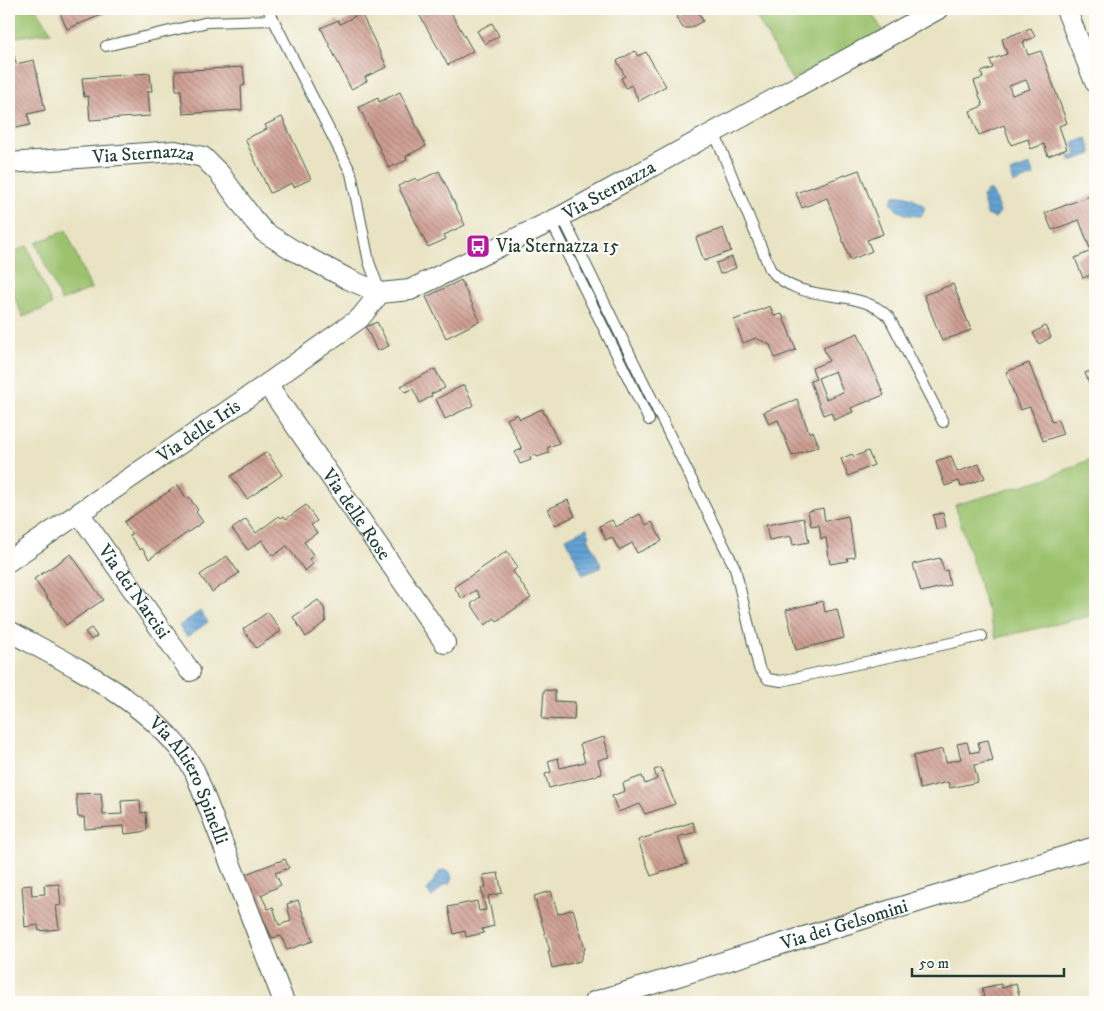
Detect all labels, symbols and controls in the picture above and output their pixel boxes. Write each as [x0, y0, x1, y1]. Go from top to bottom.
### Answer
street label: Via Sternazza [91, 139, 197, 169]
street label: Via Sternazza [558, 155, 659, 225]
bus stop icon: Via Sternazza 15 [465, 233, 491, 259]
place label: Via Sternazza 15 [495, 235, 619, 258]
street label: Via delle Iris [152, 394, 245, 468]
street label: Via delle Rose [317, 463, 396, 564]
street label: Via dei Narcisi [93, 539, 175, 643]
street label: Via Altiero Spinelli [144, 711, 233, 848]
street label: Via dei Gelsomini [777, 894, 911, 955]
scale bar [912, 946, 1064, 978]
text: 50 m [919, 954, 949, 973]

